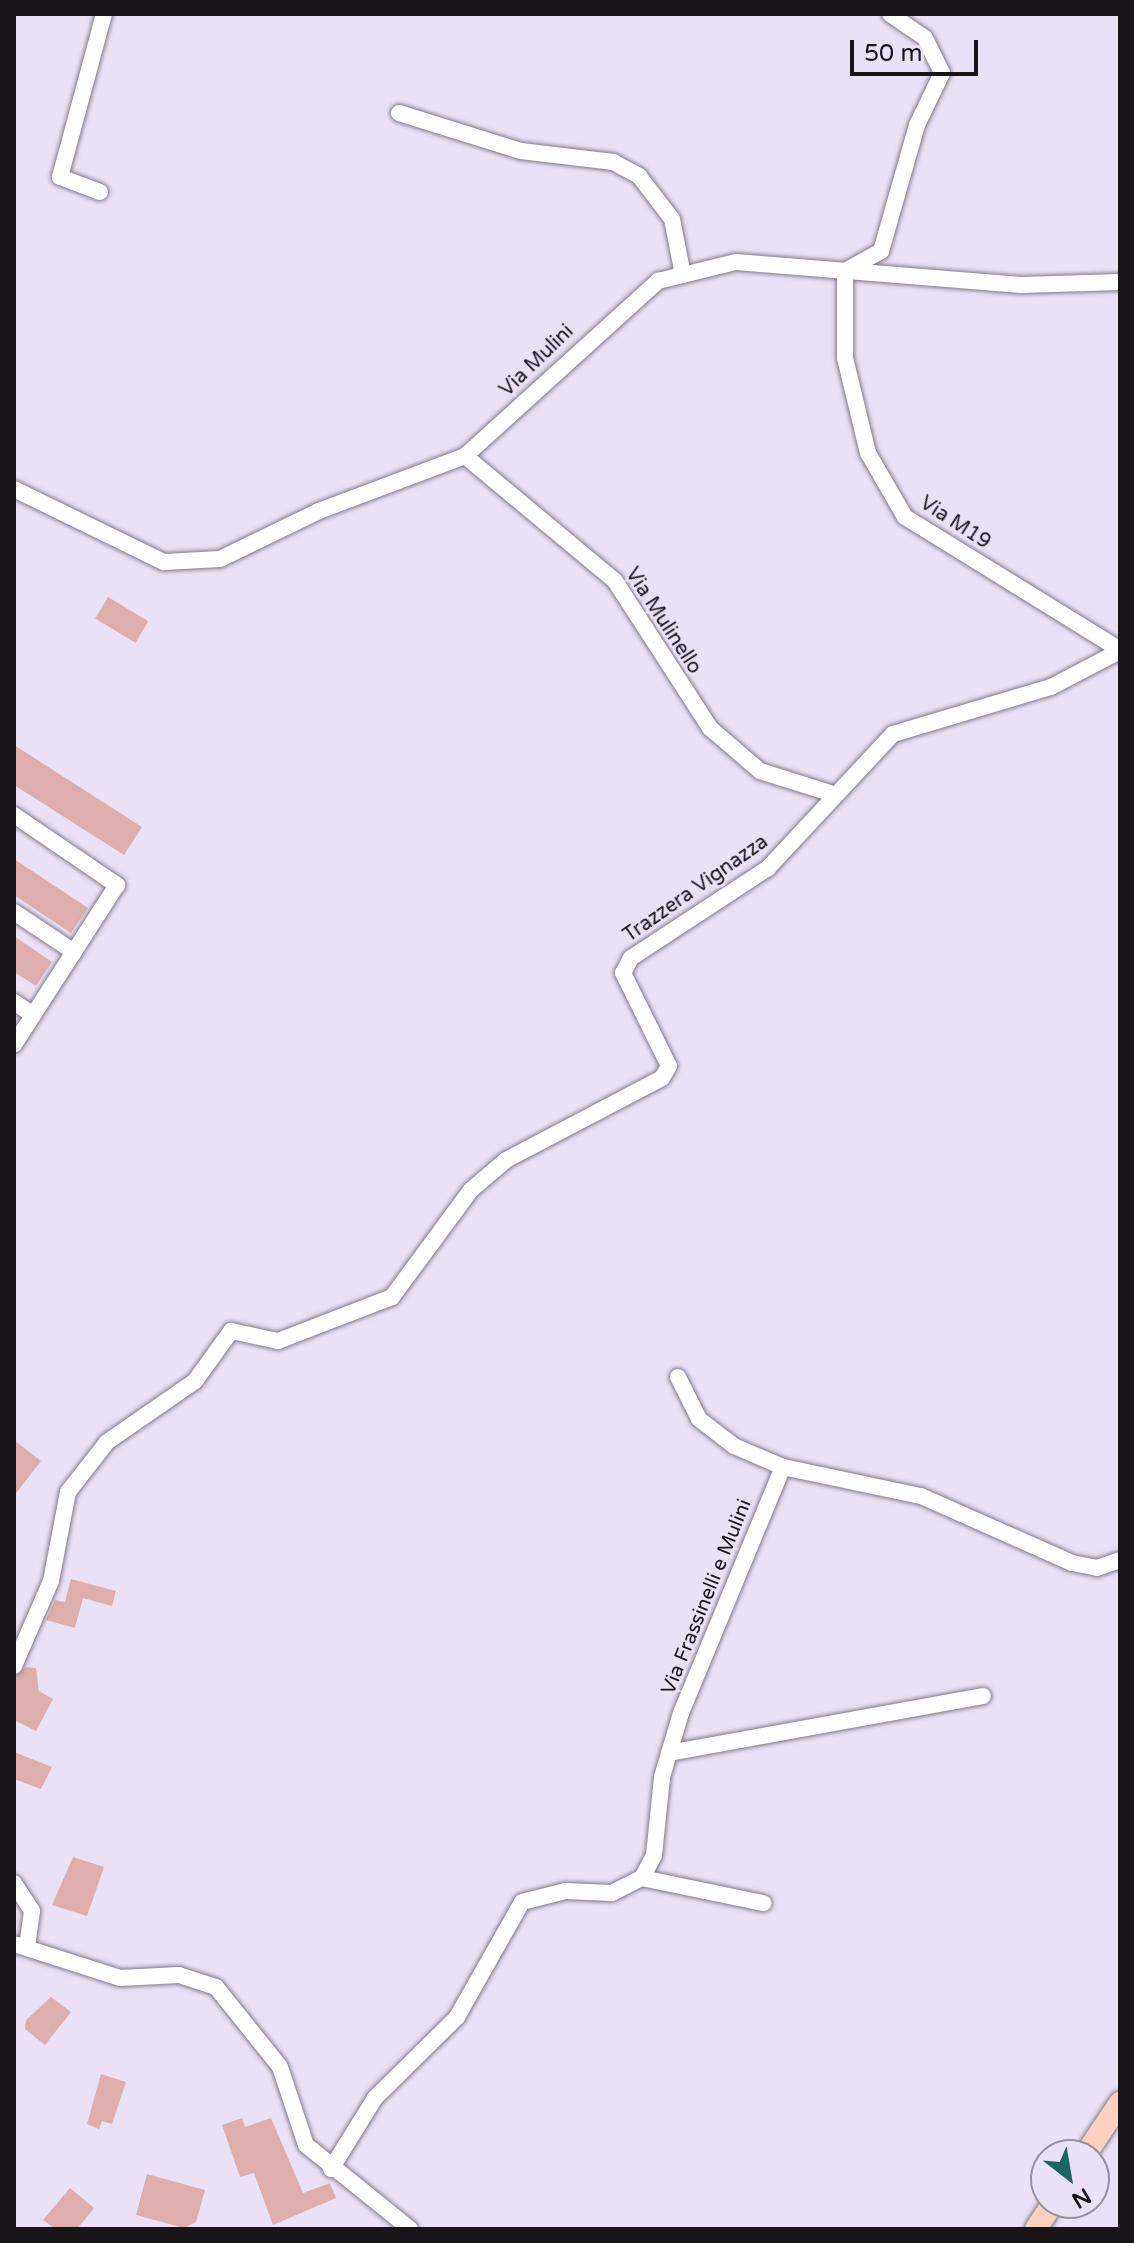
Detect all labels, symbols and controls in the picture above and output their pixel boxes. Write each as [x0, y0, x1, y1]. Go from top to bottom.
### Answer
scale bar [854, 24, 982, 74]
text: 50 m [864, 39, 922, 68]
street label: Via Mulini [495, 320, 579, 402]
street label: Via M19 [915, 491, 995, 555]
street label: Via Mulinello [620, 563, 706, 679]
street label: Trazzera Vignazza [619, 830, 773, 948]
street label: Via Frassinelli e Mulini [657, 1496, 757, 1698]
north arrow [1030, 2139, 1110, 2219]
text: N [1067, 2182, 1096, 2214]

